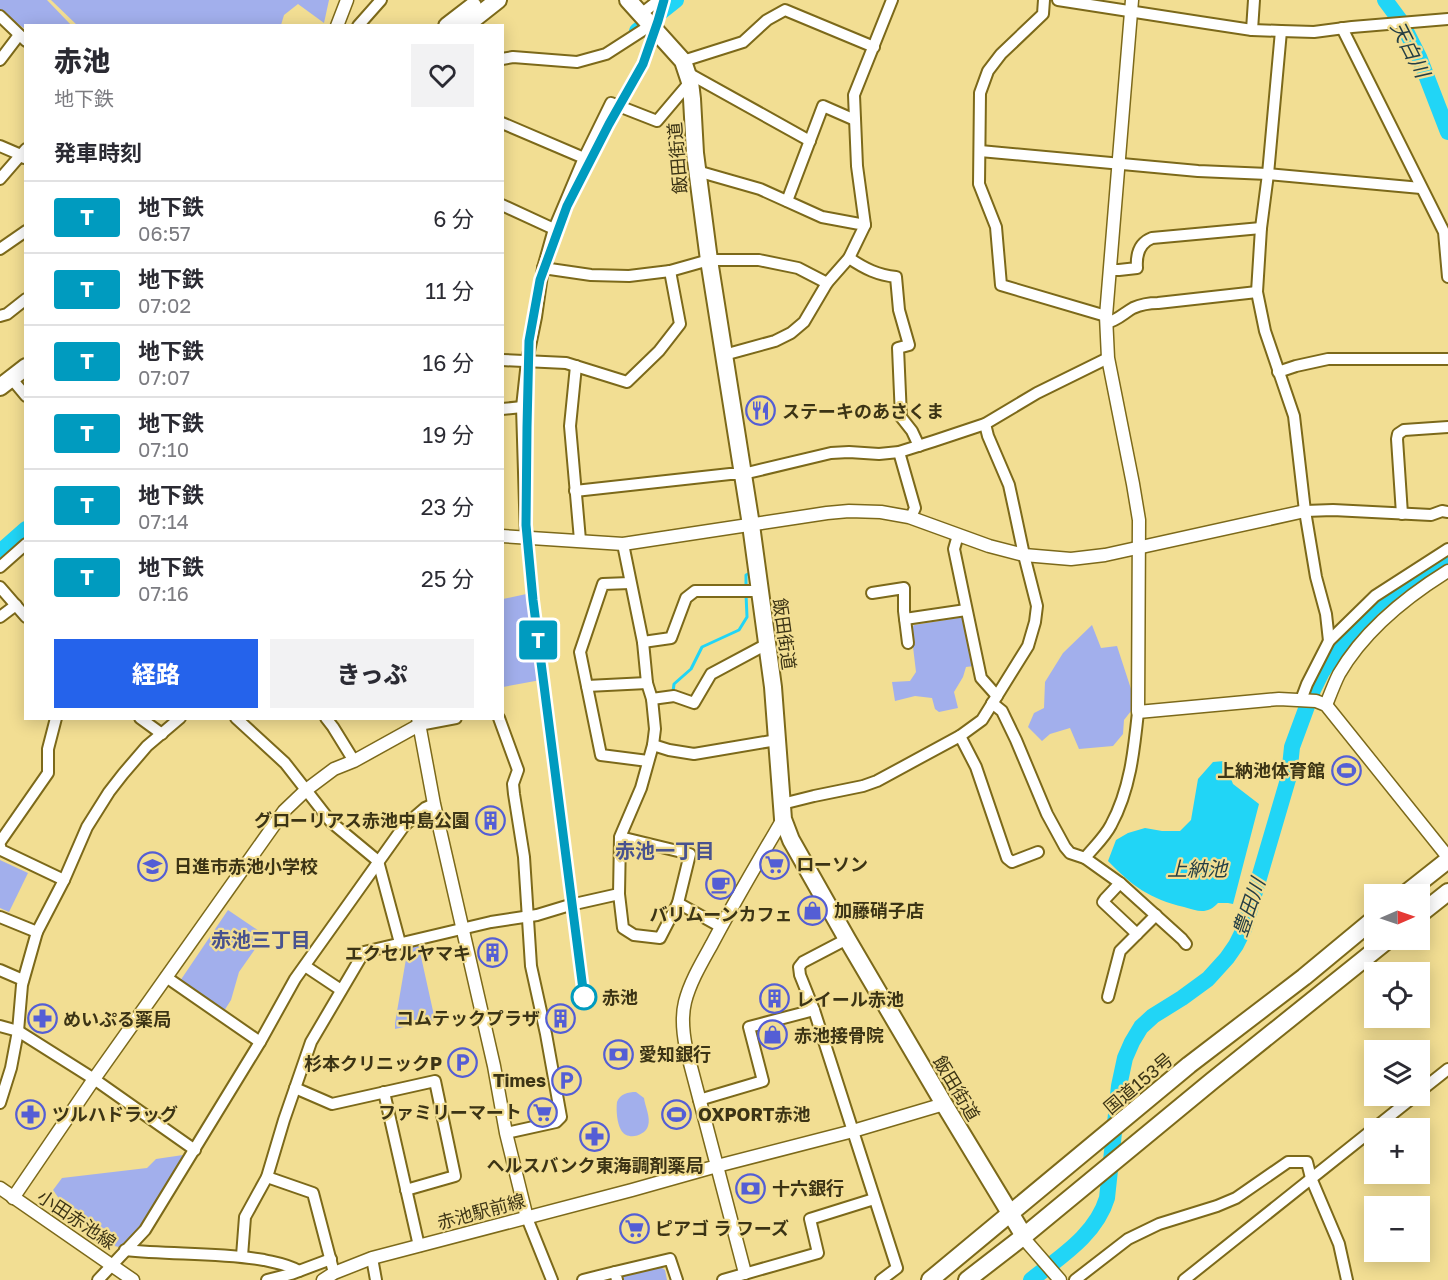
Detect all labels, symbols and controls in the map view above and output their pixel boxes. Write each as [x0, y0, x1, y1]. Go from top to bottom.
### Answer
water label: 天白川 [1387, 17, 1436, 83]
text: 赤池 [54, 44, 110, 77]
button: heart [411, 44, 474, 107]
text: 地下鉄 [54, 86, 114, 110]
street label: 飯田街道 [663, 121, 691, 195]
text: 発車時刻 [54, 139, 142, 166]
text: 地下鉄 [138, 193, 204, 220]
text: T [80, 204, 94, 230]
text: 6 分 [433, 205, 474, 232]
text: 06:57 [138, 221, 191, 245]
text: 地下鉄 [138, 265, 204, 292]
text: T [80, 276, 94, 302]
text: 11 分 [425, 277, 474, 304]
text: 07:02 [138, 293, 191, 317]
text: 地下鉄 [138, 337, 204, 364]
text: T [80, 348, 94, 374]
text: 16 分 [423, 349, 474, 376]
text: 07:07 [138, 365, 190, 389]
restaurant icon: ステーキのあさくま [745, 395, 777, 427]
place label: ステーキのあさくま [782, 400, 944, 422]
text: 地下鉄 [138, 409, 204, 436]
text: T [80, 420, 94, 446]
text: 19 分 [423, 421, 474, 448]
text: 07:10 [138, 437, 189, 461]
text: 地下鉄 [138, 481, 204, 508]
text: T [80, 492, 94, 518]
text: 23 分 [421, 493, 474, 520]
text: 07:14 [138, 509, 189, 533]
text: 地下鉄 [138, 553, 204, 580]
text: T [80, 564, 94, 590]
text: 25 分 [421, 565, 474, 592]
text: 07:16 [138, 581, 189, 605]
street label: 飯田街道 [769, 597, 801, 671]
line badge: T [518, 620, 558, 660]
text: T [531, 627, 545, 653]
button: 経路 [54, 639, 258, 708]
button: きっぷ [270, 639, 474, 708]
sports icon: 上納池体育館 [1330, 754, 1362, 786]
place label: 上納池体育館 [1217, 759, 1325, 781]
building icon: グローリアス赤池中島公園 [475, 804, 507, 836]
place label: グローリアス赤池中島公園 [254, 809, 470, 831]
district label: 赤池一丁目 [615, 838, 715, 862]
supermarket icon: ローソン [759, 848, 791, 880]
school or university icon: 日進市赤池小学校 [137, 850, 169, 882]
place label: ローソン [796, 853, 868, 875]
place label: 日進市赤池小学校 [174, 855, 318, 877]
water label: 上納池 [1167, 856, 1229, 880]
cafe icon: バリムーンカフェ [705, 869, 737, 901]
water label: 豊田川 [1227, 873, 1270, 939]
north arrow [1364, 884, 1430, 950]
map controls [1364, 884, 1430, 1262]
shop icon: 加藤硝子店 [797, 894, 829, 926]
place label: 加藤硝子店 [834, 899, 924, 921]
place label: バリムーンカフェ [649, 903, 793, 925]
district label: 赤池三丁目 [211, 927, 311, 951]
building icon: エクセルヤマキ [476, 937, 508, 969]
place label: エクセルヤマキ [345, 942, 471, 964]
button: locate [1364, 962, 1430, 1028]
building icon: レイール赤池 [759, 983, 791, 1015]
marker: 赤池 [571, 984, 597, 1010]
place label: 赤池 [602, 986, 638, 1008]
place label: レイール赤池 [796, 988, 904, 1010]
building icon: コムテックプラザ [545, 1002, 577, 1034]
pharmacy icon: めいぷる薬局 [26, 1003, 58, 1035]
place label: コムテックプラザ [396, 1007, 540, 1029]
place label: めいぷる薬局 [63, 1008, 171, 1030]
shop icon: 赤池接骨院 [757, 1019, 789, 1051]
place label: 赤池接骨院 [794, 1024, 884, 1046]
bank icon: 愛知銀行 [602, 1038, 634, 1070]
button: layers [1364, 1040, 1430, 1106]
place label: 愛知銀行 [639, 1043, 711, 1065]
parking icon: 杉本クリニックP [447, 1047, 479, 1079]
street label: 国道153号 [1099, 1048, 1177, 1118]
street label: 飯田街道 [929, 1051, 985, 1125]
place label: 杉本クリニックP [304, 1052, 442, 1074]
parking icon: Times [551, 1064, 583, 1096]
place label: Times [493, 1069, 546, 1091]
supermarket icon: ファミリーマート [527, 1096, 559, 1128]
pharmacy icon: ツルハドラッグ [15, 1098, 47, 1130]
sports icon: OXPORT赤池 [661, 1098, 693, 1130]
place label: ファミリーマート [378, 1101, 522, 1123]
place label: ツルハドラッグ [52, 1103, 178, 1125]
place label: OXPORT赤池 [698, 1103, 810, 1125]
button: + [1364, 1118, 1430, 1184]
pharmacy icon: ヘルスバンク東海調剤薬局 [579, 1120, 611, 1152]
place label: ヘルスバンク東海調剤薬局 [487, 1154, 703, 1176]
bank icon: 十六銀行 [735, 1172, 767, 1204]
place label: 十六銀行 [772, 1177, 844, 1199]
street label: 小田赤池線 [34, 1185, 120, 1253]
street label: 赤池駅前線 [435, 1189, 527, 1233]
button: − [1364, 1196, 1430, 1262]
supermarket icon: ピアゴ ラ フーズ [618, 1212, 650, 1244]
place label: ピアゴ ラ フーズ [655, 1217, 789, 1239]

